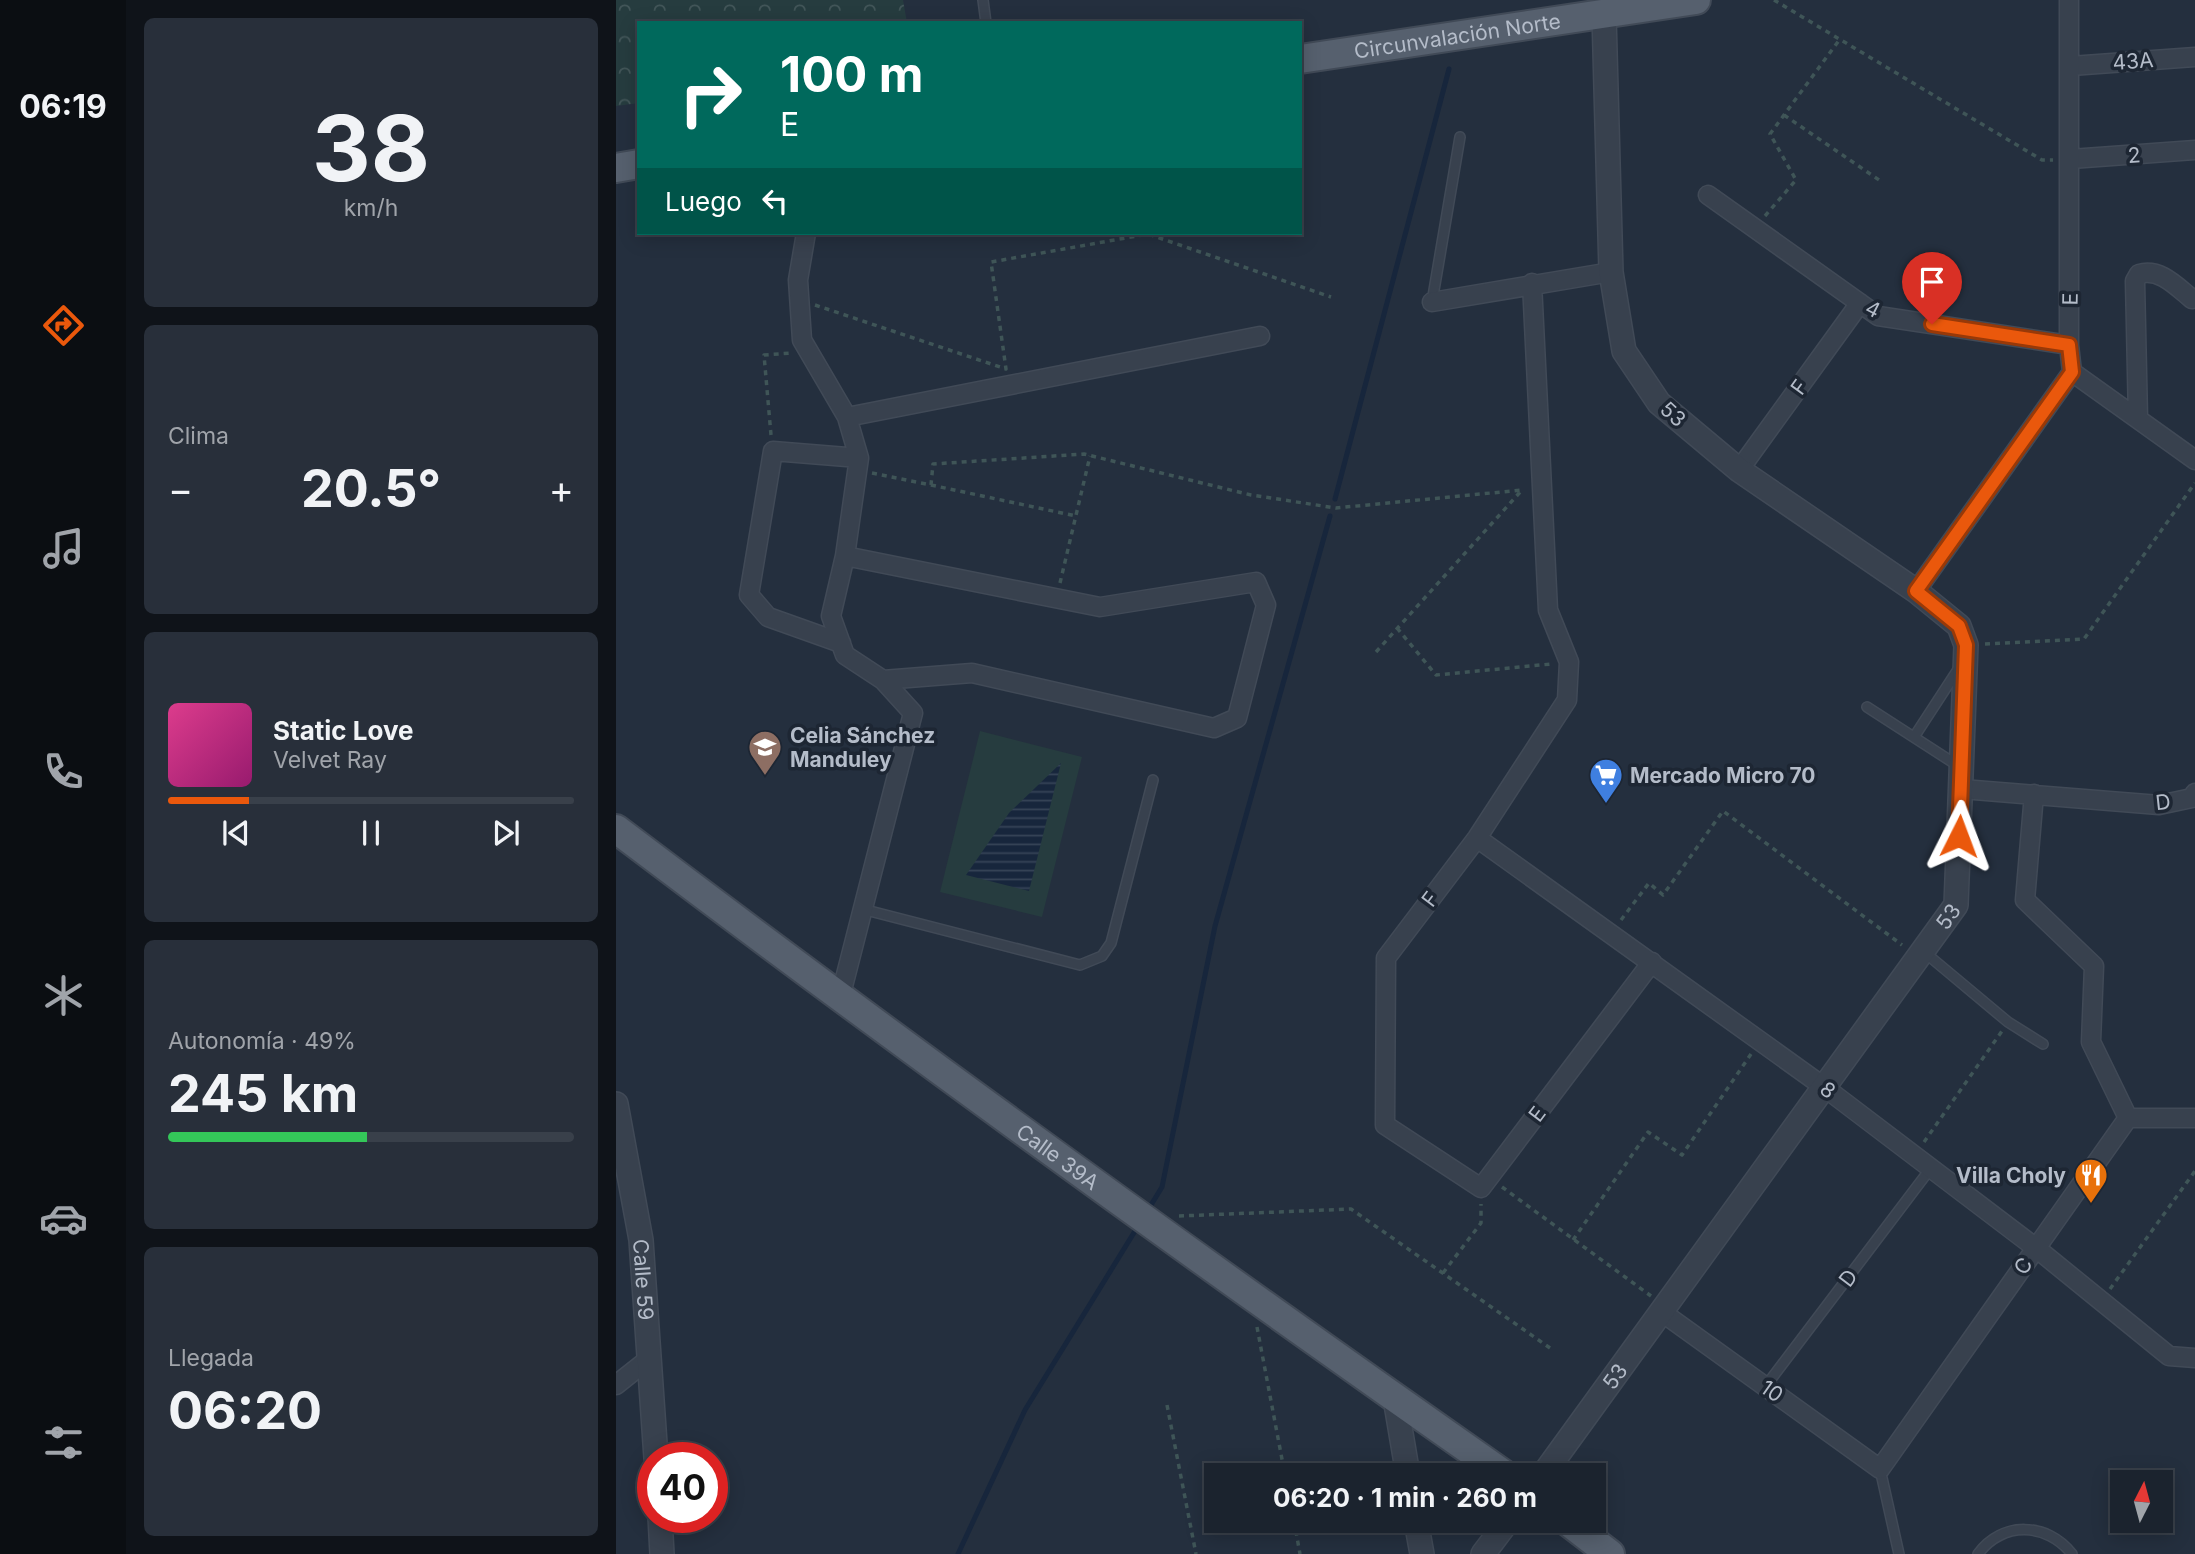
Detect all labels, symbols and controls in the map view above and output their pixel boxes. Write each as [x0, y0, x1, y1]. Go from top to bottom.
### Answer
street label: Circunvalación Norte [1352, 8, 1562, 63]
text: 100 m [780, 45, 924, 104]
street label: 43A [2112, 47, 2154, 75]
icon: right [665, 49, 756, 140]
text: 06:19 [19, 87, 107, 126]
text: 38 [312, 93, 430, 203]
text: E [780, 105, 799, 144]
street label: 2 [2127, 142, 2141, 168]
icon: left [756, 182, 794, 220]
text: Luego [665, 186, 742, 217]
text: km/h [344, 194, 398, 222]
pin [1902, 252, 1962, 324]
icon: arrive [1913, 263, 1951, 301]
street label: E [2057, 292, 2083, 306]
street label: 4 [1861, 295, 1885, 323]
icon: directions [39, 301, 88, 350]
street label: F [1785, 375, 1813, 399]
street label: 53 [1655, 396, 1691, 432]
text: Clima [168, 422, 229, 450]
text: 20.5° [301, 457, 441, 520]
text: − [168, 466, 193, 512]
text: + [549, 466, 574, 512]
icon: music [39, 524, 88, 573]
text: Static Love [273, 715, 414, 746]
place label: Celia Sánchez Manduley [790, 723, 935, 772]
school or university icon: Celia Sánchez Manduley [746, 728, 784, 777]
text: Velvet Ray [273, 746, 387, 774]
icon: phone [39, 747, 88, 796]
supermarket icon: Mercado Micro 70 [1587, 756, 1625, 805]
place label: Mercado Micro 70 [1630, 763, 1816, 788]
street label: D [2154, 789, 2172, 815]
position arrow [1922, 799, 1996, 873]
icon: previous [217, 814, 255, 852]
icon: pause [352, 814, 390, 852]
icon: next [487, 814, 525, 852]
street label: F [1416, 887, 1444, 911]
street label: 53 [1930, 898, 1966, 934]
icon: climate [39, 971, 88, 1020]
text: Autonomía · 49% [168, 1027, 356, 1055]
text: 245 km [168, 1062, 358, 1125]
street label: 8 [1815, 1076, 1841, 1104]
street label: E [1523, 1101, 1551, 1127]
street label: Calle 39A [1012, 1118, 1104, 1195]
restaurant icon: Villa Choly [2072, 1156, 2110, 1205]
place label: Villa Choly [1956, 1163, 2066, 1188]
icon: car [39, 1194, 88, 1243]
street label: Calle 59 [628, 1238, 659, 1321]
street label: C [2008, 1253, 2038, 1279]
street label: D [1833, 1264, 1863, 1292]
text: Llegada [168, 1344, 254, 1372]
street label: 53 [1597, 1358, 1632, 1394]
street label: 10 [1756, 1375, 1788, 1407]
text: 06:20 [168, 1379, 322, 1442]
icon: filters [39, 1418, 88, 1467]
speed limit sign: 40 [637, 1442, 728, 1533]
north arrow [2110, 1470, 2174, 1533]
map controls [2110, 1470, 2173, 1533]
text: 06:20 · 1 min · 260 m [1273, 1482, 1537, 1513]

